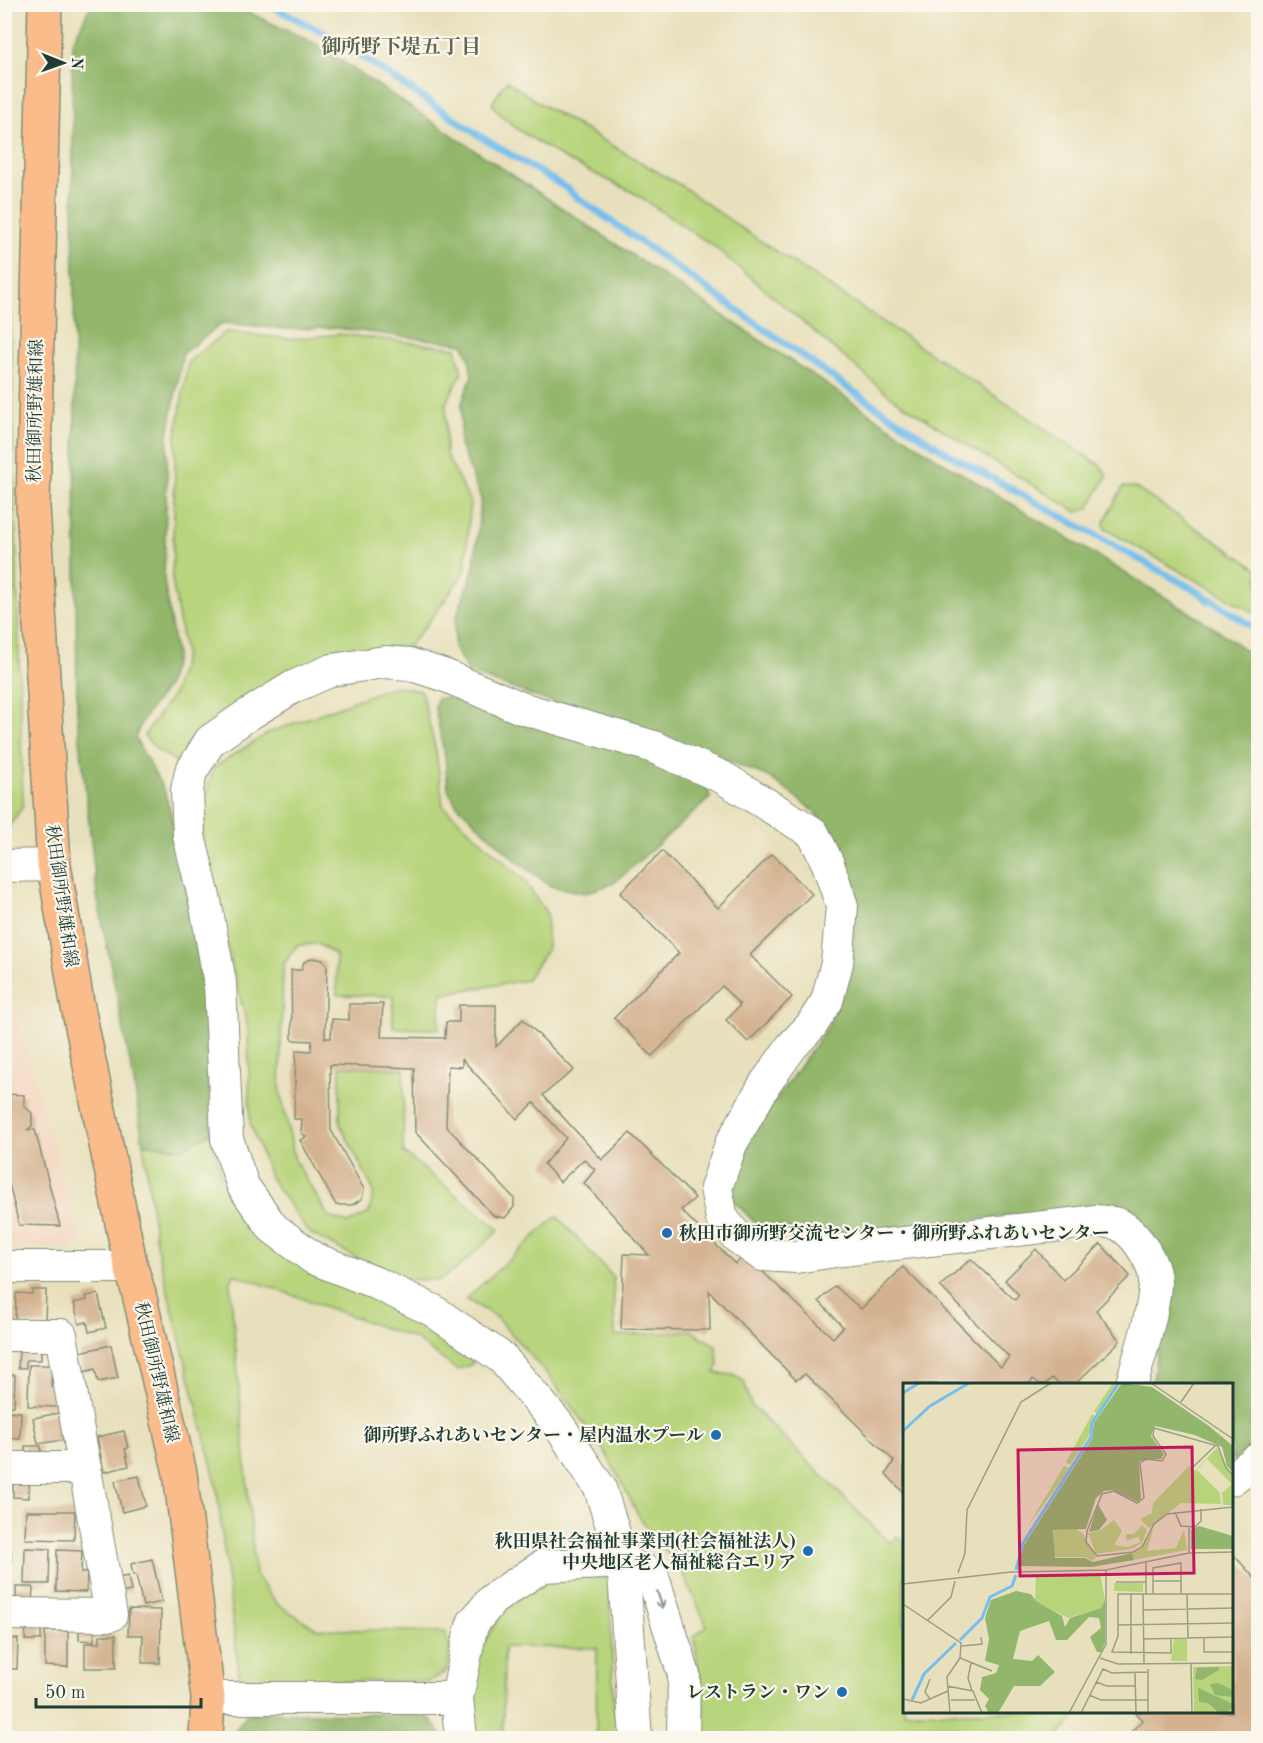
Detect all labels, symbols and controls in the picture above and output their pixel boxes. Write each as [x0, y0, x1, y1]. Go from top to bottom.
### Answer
north arrow [33, 33, 93, 93]
district label: 御所野下堤五丁目 [321, 36, 481, 58]
text: N [68, 57, 84, 70]
street label: 秋田御所野雄和線 [24, 339, 46, 483]
street label: 秋田御所野雄和線 [42, 823, 82, 969]
place label: 秋田市御所野交流センター・御所野ふれあいセンター [679, 1223, 1110, 1243]
marker: 秋田市御所野交流センター・御所野ふれあいセンター [660, 1226, 674, 1240]
street label: 秋田御所野雄和線 [131, 1300, 183, 1444]
inset map [903, 1383, 1233, 1713]
place label: 御所野ふれあいセンター・屋内温水プール [364, 1425, 704, 1445]
marker: 御所野ふれあいセンター・屋内温水プール [709, 1428, 723, 1442]
place label: 秋田県社会福祉事業団(社会福祉法人) 中央地区老人福祉総合エリア [495, 1531, 796, 1572]
marker: 秋田県社会福祉事業団(社会福祉法人) 中央地区老人福祉総合エリア [801, 1544, 815, 1558]
one-way arrow [655, 1590, 666, 1609]
scale bar [36, 1671, 201, 1709]
place label: レストラン・ワン [687, 1683, 830, 1702]
text: 50 m [45, 1684, 85, 1702]
marker: レストラン・ワン [835, 1685, 849, 1699]

